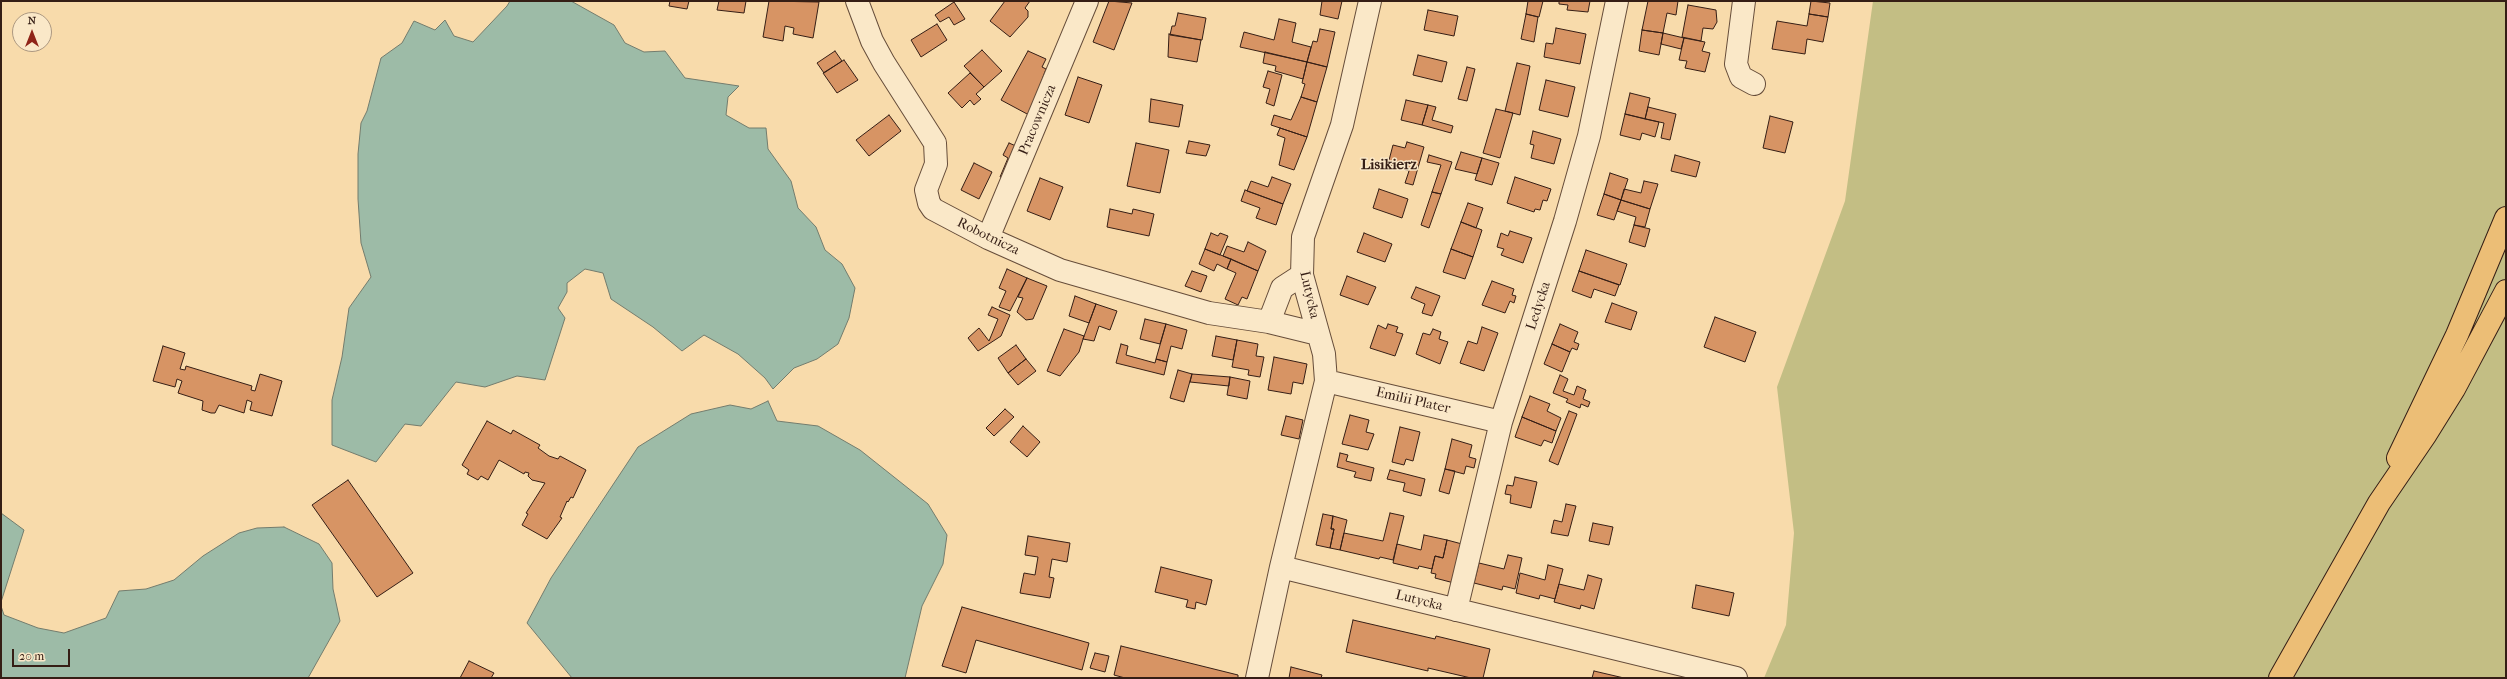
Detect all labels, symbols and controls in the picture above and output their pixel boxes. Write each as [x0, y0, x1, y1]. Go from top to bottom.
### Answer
north arrow [12, 12, 52, 52]
text: N [28, 14, 36, 27]
street label: Pracownicza [1016, 82, 1060, 158]
district label: Lisikierz [1361, 156, 1417, 174]
street label: Robotnicza [954, 215, 1022, 259]
street label: Lutycka [1295, 270, 1323, 320]
street label: Ledycka [1523, 280, 1555, 332]
street label: Emilii Plater [1374, 384, 1452, 418]
street label: Lutycka [1394, 587, 1444, 615]
scale bar [14, 641, 72, 667]
text: 20 m [19, 649, 44, 663]

